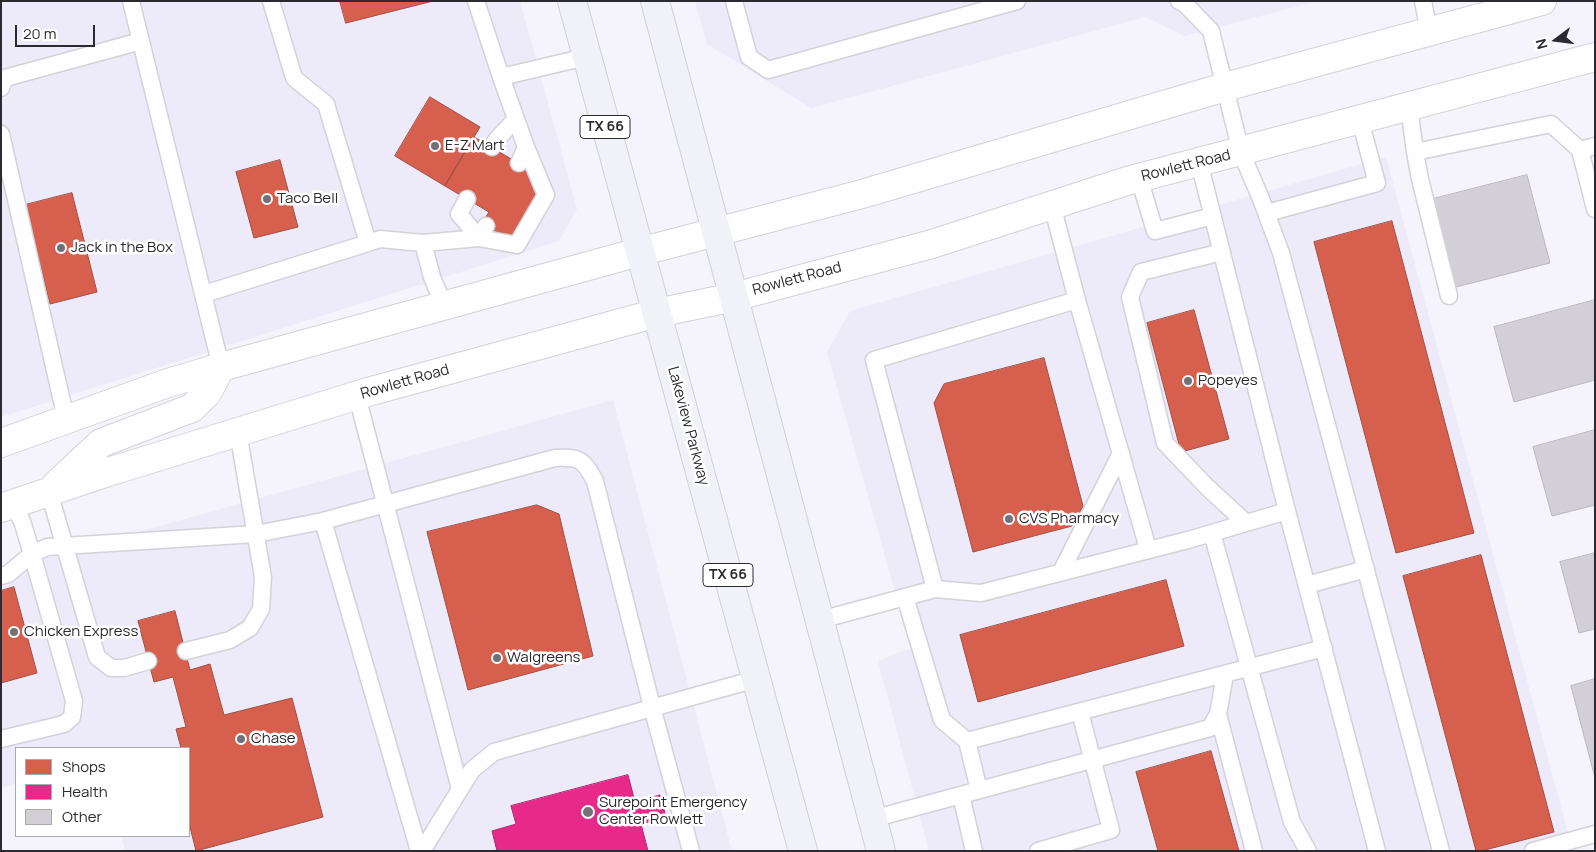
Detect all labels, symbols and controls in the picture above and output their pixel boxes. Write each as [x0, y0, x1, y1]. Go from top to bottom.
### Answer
scale bar [18, 15, 98, 47]
north arrow [1531, 15, 1581, 65]
text: 20 m [23, 23, 56, 44]
text: N [1531, 37, 1552, 51]
road number: TX 66 [580, 115, 630, 138]
place label: E-Z Mart [445, 137, 504, 155]
marker: E-Z Mart [429, 140, 441, 152]
street label: Rowlett Road [1139, 146, 1233, 186]
place label: Taco Bell [277, 190, 338, 208]
marker: Taco Bell [261, 193, 273, 205]
place label: Jack in the Box [71, 239, 173, 257]
marker: Jack in the Box [55, 242, 67, 254]
street label: Rowlett Road [750, 258, 844, 300]
street label: Rowlett Road [359, 361, 451, 403]
street label: Lakeview Parkway [663, 364, 713, 488]
place label: Popeyes [1198, 372, 1258, 390]
marker: Popeyes [1182, 375, 1194, 387]
place label: CVS Pharmacy [1019, 510, 1119, 528]
marker: CVS Pharmacy [1003, 513, 1015, 525]
road number: TX 66 [703, 564, 753, 586]
place label: Chicken Express [24, 623, 138, 641]
marker: Chicken Express [8, 626, 20, 638]
place label: Walgreens [507, 649, 580, 667]
marker: Walgreens [491, 652, 503, 664]
place label: Chase [251, 730, 296, 748]
marker: Chase [235, 733, 247, 745]
legend [15, 747, 190, 837]
text: Shops [62, 756, 106, 777]
text: Health [62, 781, 108, 802]
place label: Surepoint Emergency Center Rowlett [599, 794, 747, 829]
marker: Surepoint Emergency Center Rowlett [581, 805, 595, 819]
text: Other [62, 806, 102, 827]

